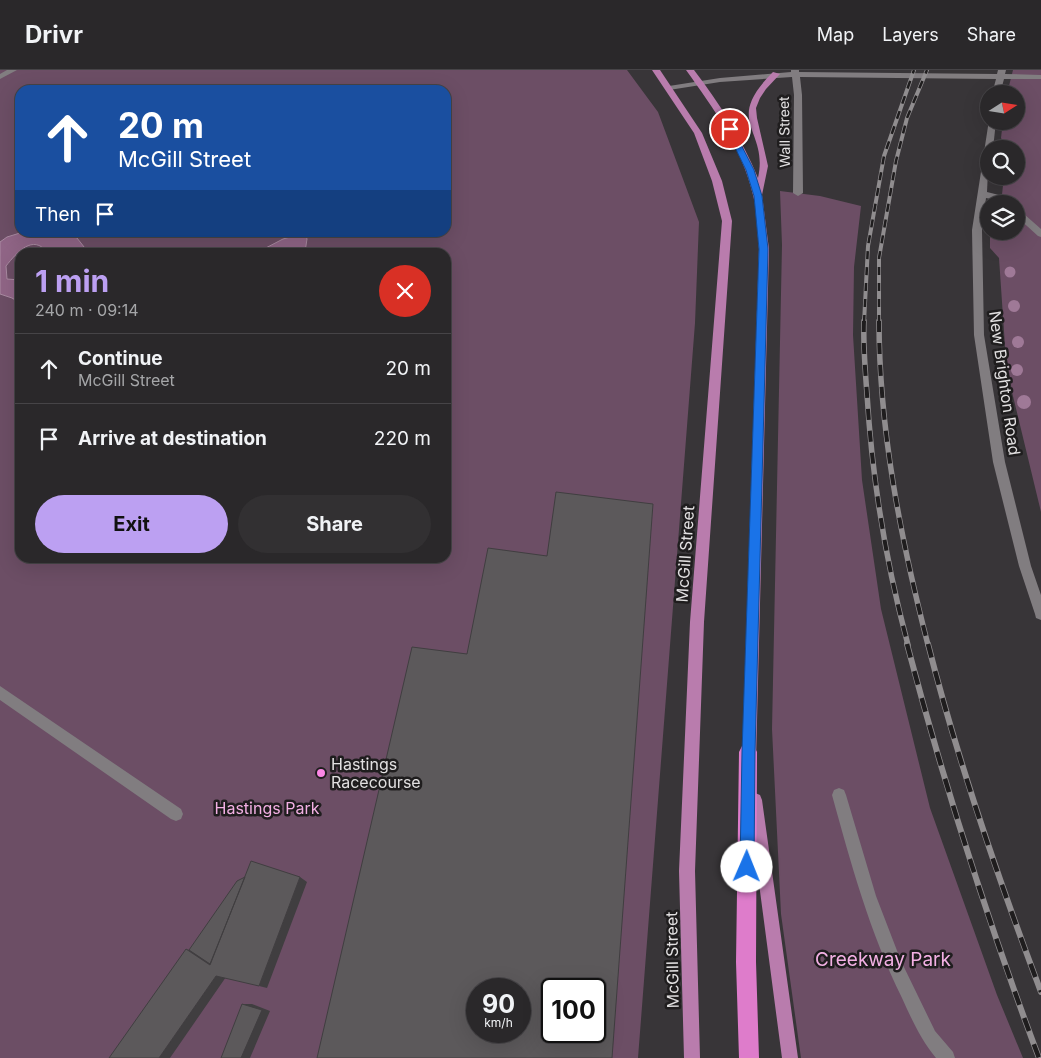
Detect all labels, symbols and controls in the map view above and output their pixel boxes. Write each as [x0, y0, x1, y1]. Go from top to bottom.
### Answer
text: Drivr [25, 20, 83, 49]
text: Map [817, 24, 854, 45]
text: Layers [882, 24, 939, 45]
text: Share [967, 24, 1016, 45]
north arrow [980, 85, 1025, 130]
map controls [980, 85, 1025, 240]
street label: Wall Street [775, 96, 793, 168]
text: 20 m [118, 104, 204, 146]
icon: ahead [35, 105, 100, 170]
pin [709, 108, 751, 150]
icon: arrive [716, 115, 744, 143]
button: search [980, 140, 1025, 185]
text: McGill Street [118, 146, 251, 172]
button: layers [980, 195, 1025, 240]
icon: arrive [91, 200, 119, 228]
text: Then [35, 203, 81, 226]
text: 1 min [35, 263, 109, 299]
button: close [379, 265, 431, 317]
text: 240 m · 09:14 [35, 300, 139, 320]
street label: New Brighton Road [985, 309, 1025, 457]
text: Continue [78, 347, 163, 370]
icon: ahead [35, 355, 63, 383]
text: 20 m [385, 357, 431, 380]
text: McGill Street [78, 370, 175, 390]
icon: arrive [35, 425, 63, 453]
text: Arrive at destination [78, 427, 267, 450]
text: 220 m [374, 427, 431, 450]
button: Exit [35, 495, 228, 553]
button: Share [238, 495, 431, 553]
street label: McGill Street [672, 505, 698, 603]
place label: Hastings Racecourse [331, 754, 421, 792]
marker: Hastings Racecourse [315, 767, 327, 779]
park label: Hastings Park [215, 798, 320, 818]
position arrow [720, 840, 772, 892]
street label: McGill Street [661, 911, 683, 1009]
park label: Creekway Park [815, 948, 952, 971]
speed limit sign: 100 [541, 978, 606, 1043]
text: 90 [482, 989, 515, 1019]
text: km/h [484, 1015, 513, 1030]

